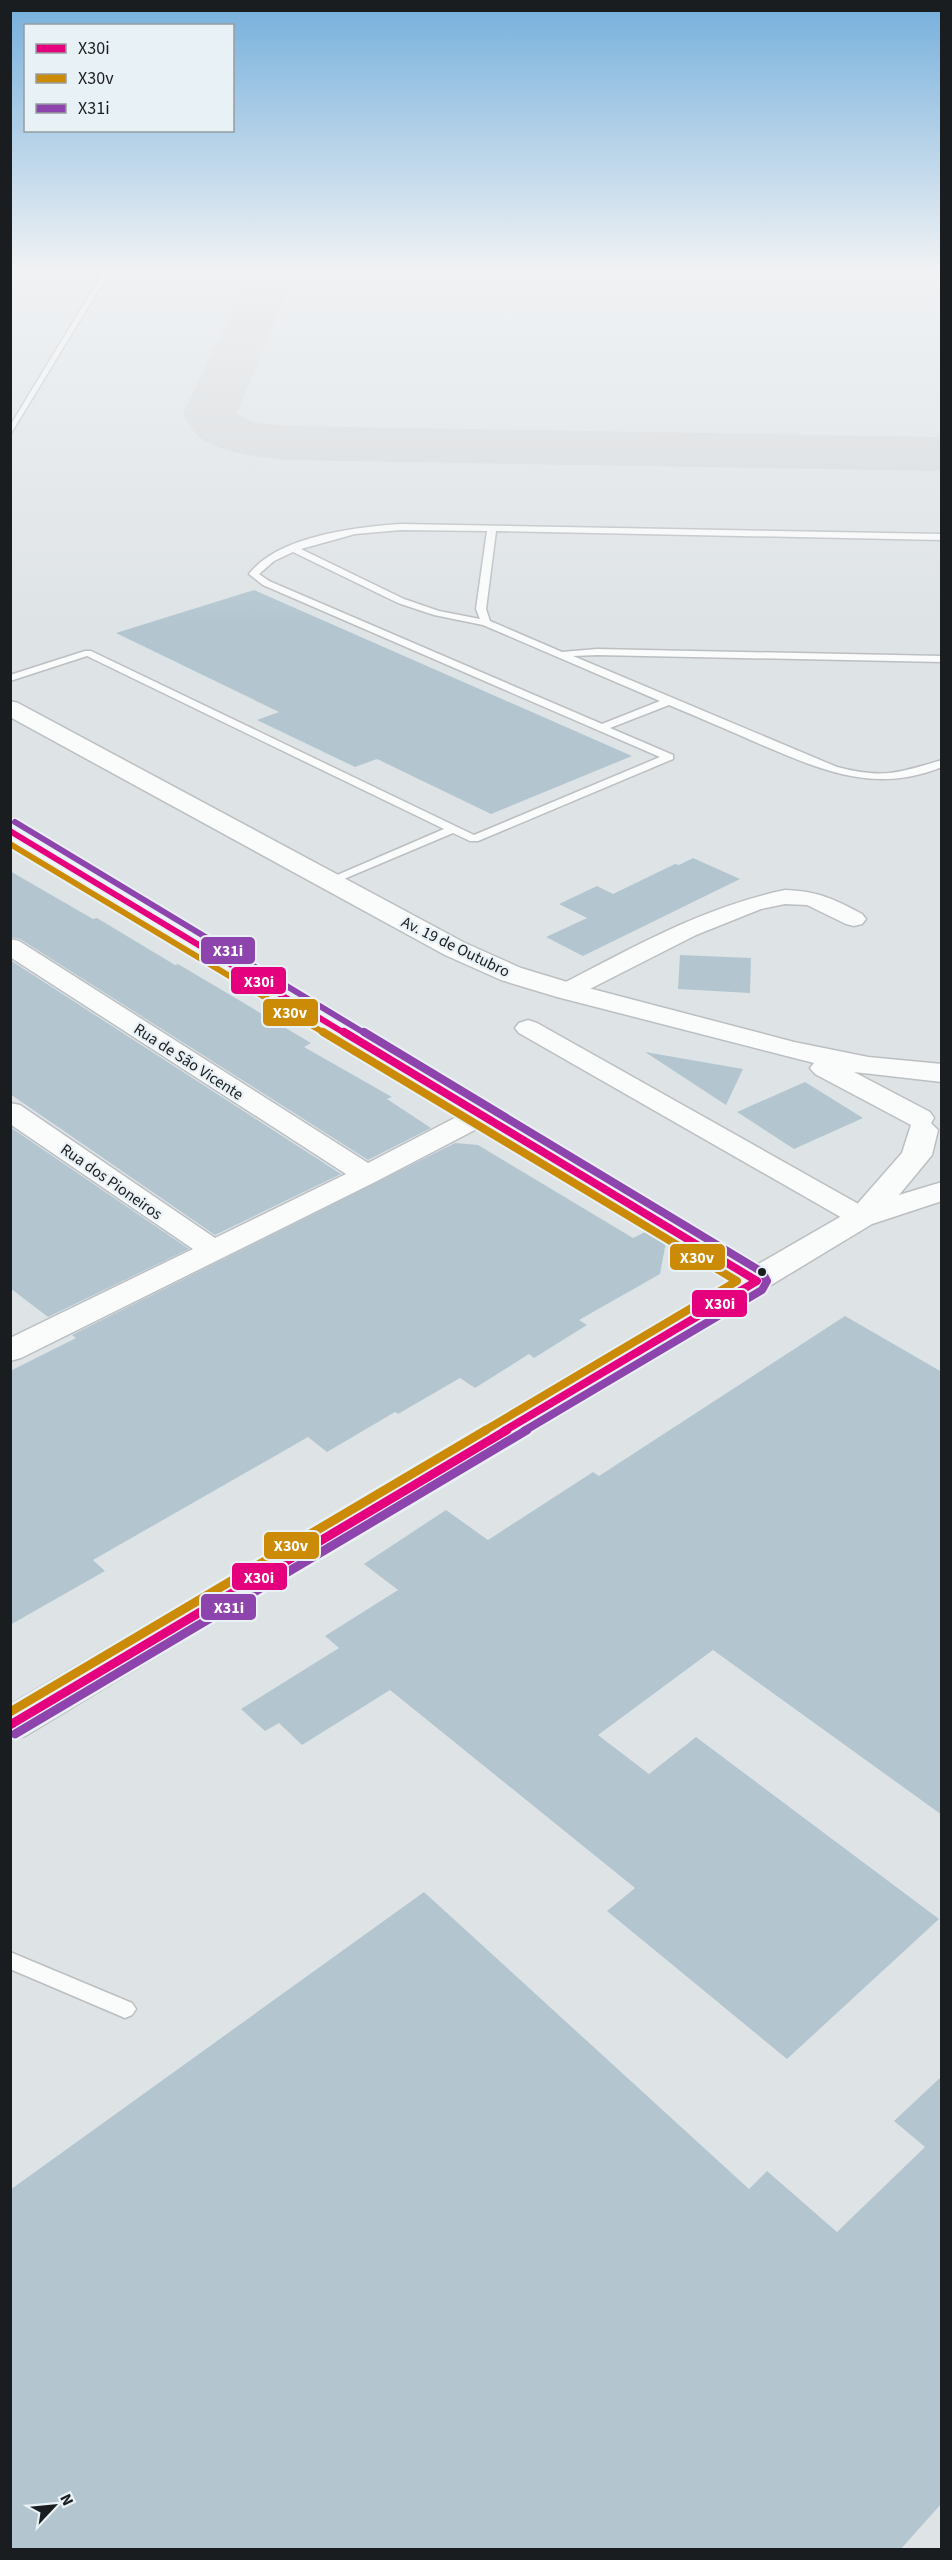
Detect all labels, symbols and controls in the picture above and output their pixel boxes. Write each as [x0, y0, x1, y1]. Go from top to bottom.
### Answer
legend [24, 24, 234, 132]
text: X30i [78, 36, 110, 61]
text: X30v [78, 66, 114, 91]
text: X31i [78, 96, 110, 121]
street label: Av. 19 de Outubro [398, 911, 513, 983]
line badge: X31i [200, 936, 256, 965]
text: X31i [213, 940, 243, 962]
line badge: X30i [230, 966, 287, 995]
text: X30i [244, 971, 274, 993]
line badge: X30v [262, 998, 319, 1027]
text: X30v [273, 1002, 308, 1024]
street label: Rua de São Vicente [129, 1018, 248, 1106]
street label: Rua dos Pioneiros [56, 1139, 167, 1225]
line badge: X30v [669, 1243, 726, 1271]
text: X30v [680, 1247, 715, 1269]
unlabelled marker [756, 1266, 768, 1278]
line badge: X30i [691, 1289, 748, 1318]
text: X30i [705, 1293, 735, 1315]
line badge: X30v [263, 1531, 320, 1560]
text: X30v [274, 1535, 309, 1557]
line badge: X30i [231, 1562, 288, 1591]
text: X30i [244, 1567, 274, 1589]
line badge: X31i [200, 1593, 257, 1621]
text: X31i [214, 1597, 244, 1619]
north arrow [24, 2476, 84, 2536]
text: N [54, 2490, 79, 2509]

